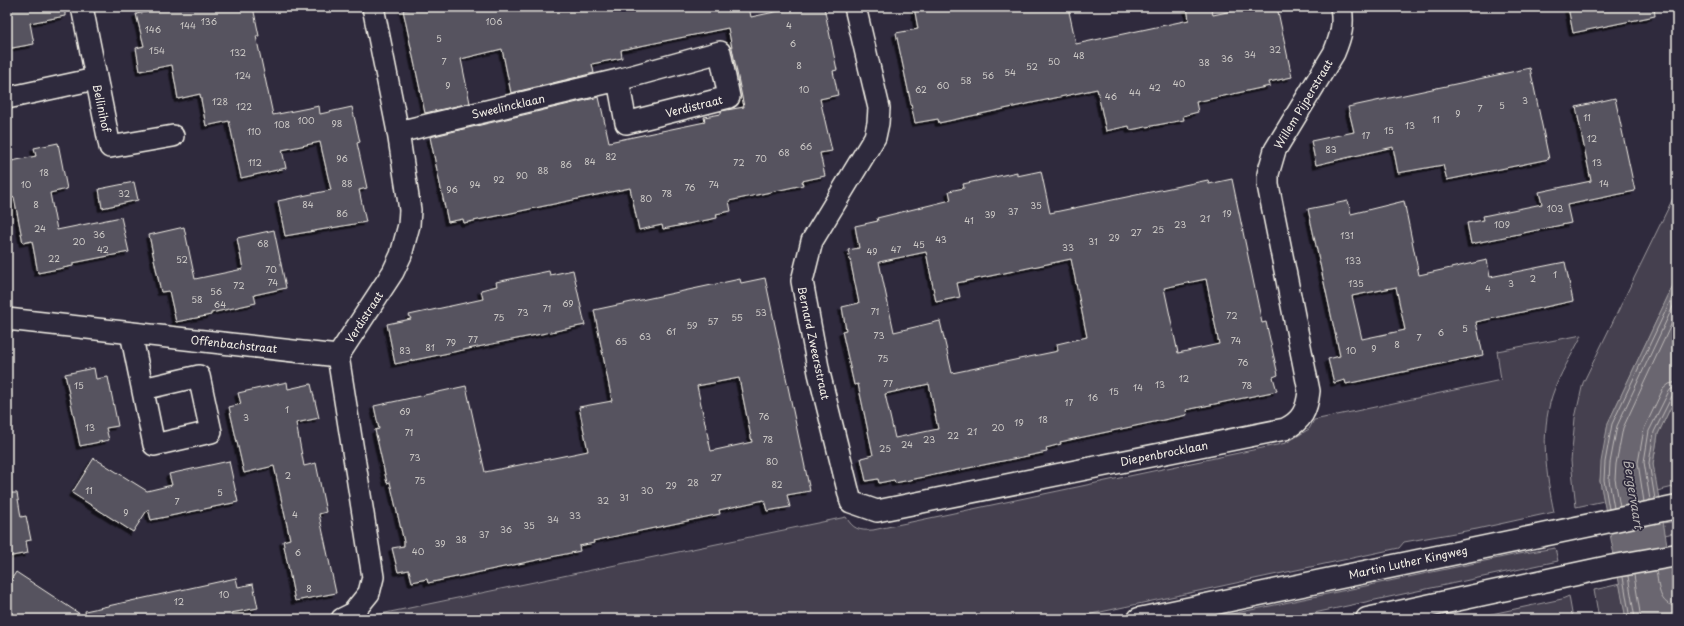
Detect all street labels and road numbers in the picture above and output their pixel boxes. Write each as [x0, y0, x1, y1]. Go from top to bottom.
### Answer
street label: Willem Pijperstraat [1269, 55, 1337, 152]
street label: Bellinihof [89, 82, 116, 134]
street label: Sweelincklaan [470, 89, 546, 123]
street label: Verdistraat [664, 91, 725, 121]
street label: Bernard Zweersstraat [794, 285, 834, 402]
street label: Verdistraat [341, 287, 387, 346]
street label: Offenbachstraat [190, 331, 279, 357]
street label: Diepenbrocklaan [1119, 436, 1209, 470]
street label: Martin Luther Kingweg [1347, 541, 1469, 583]

